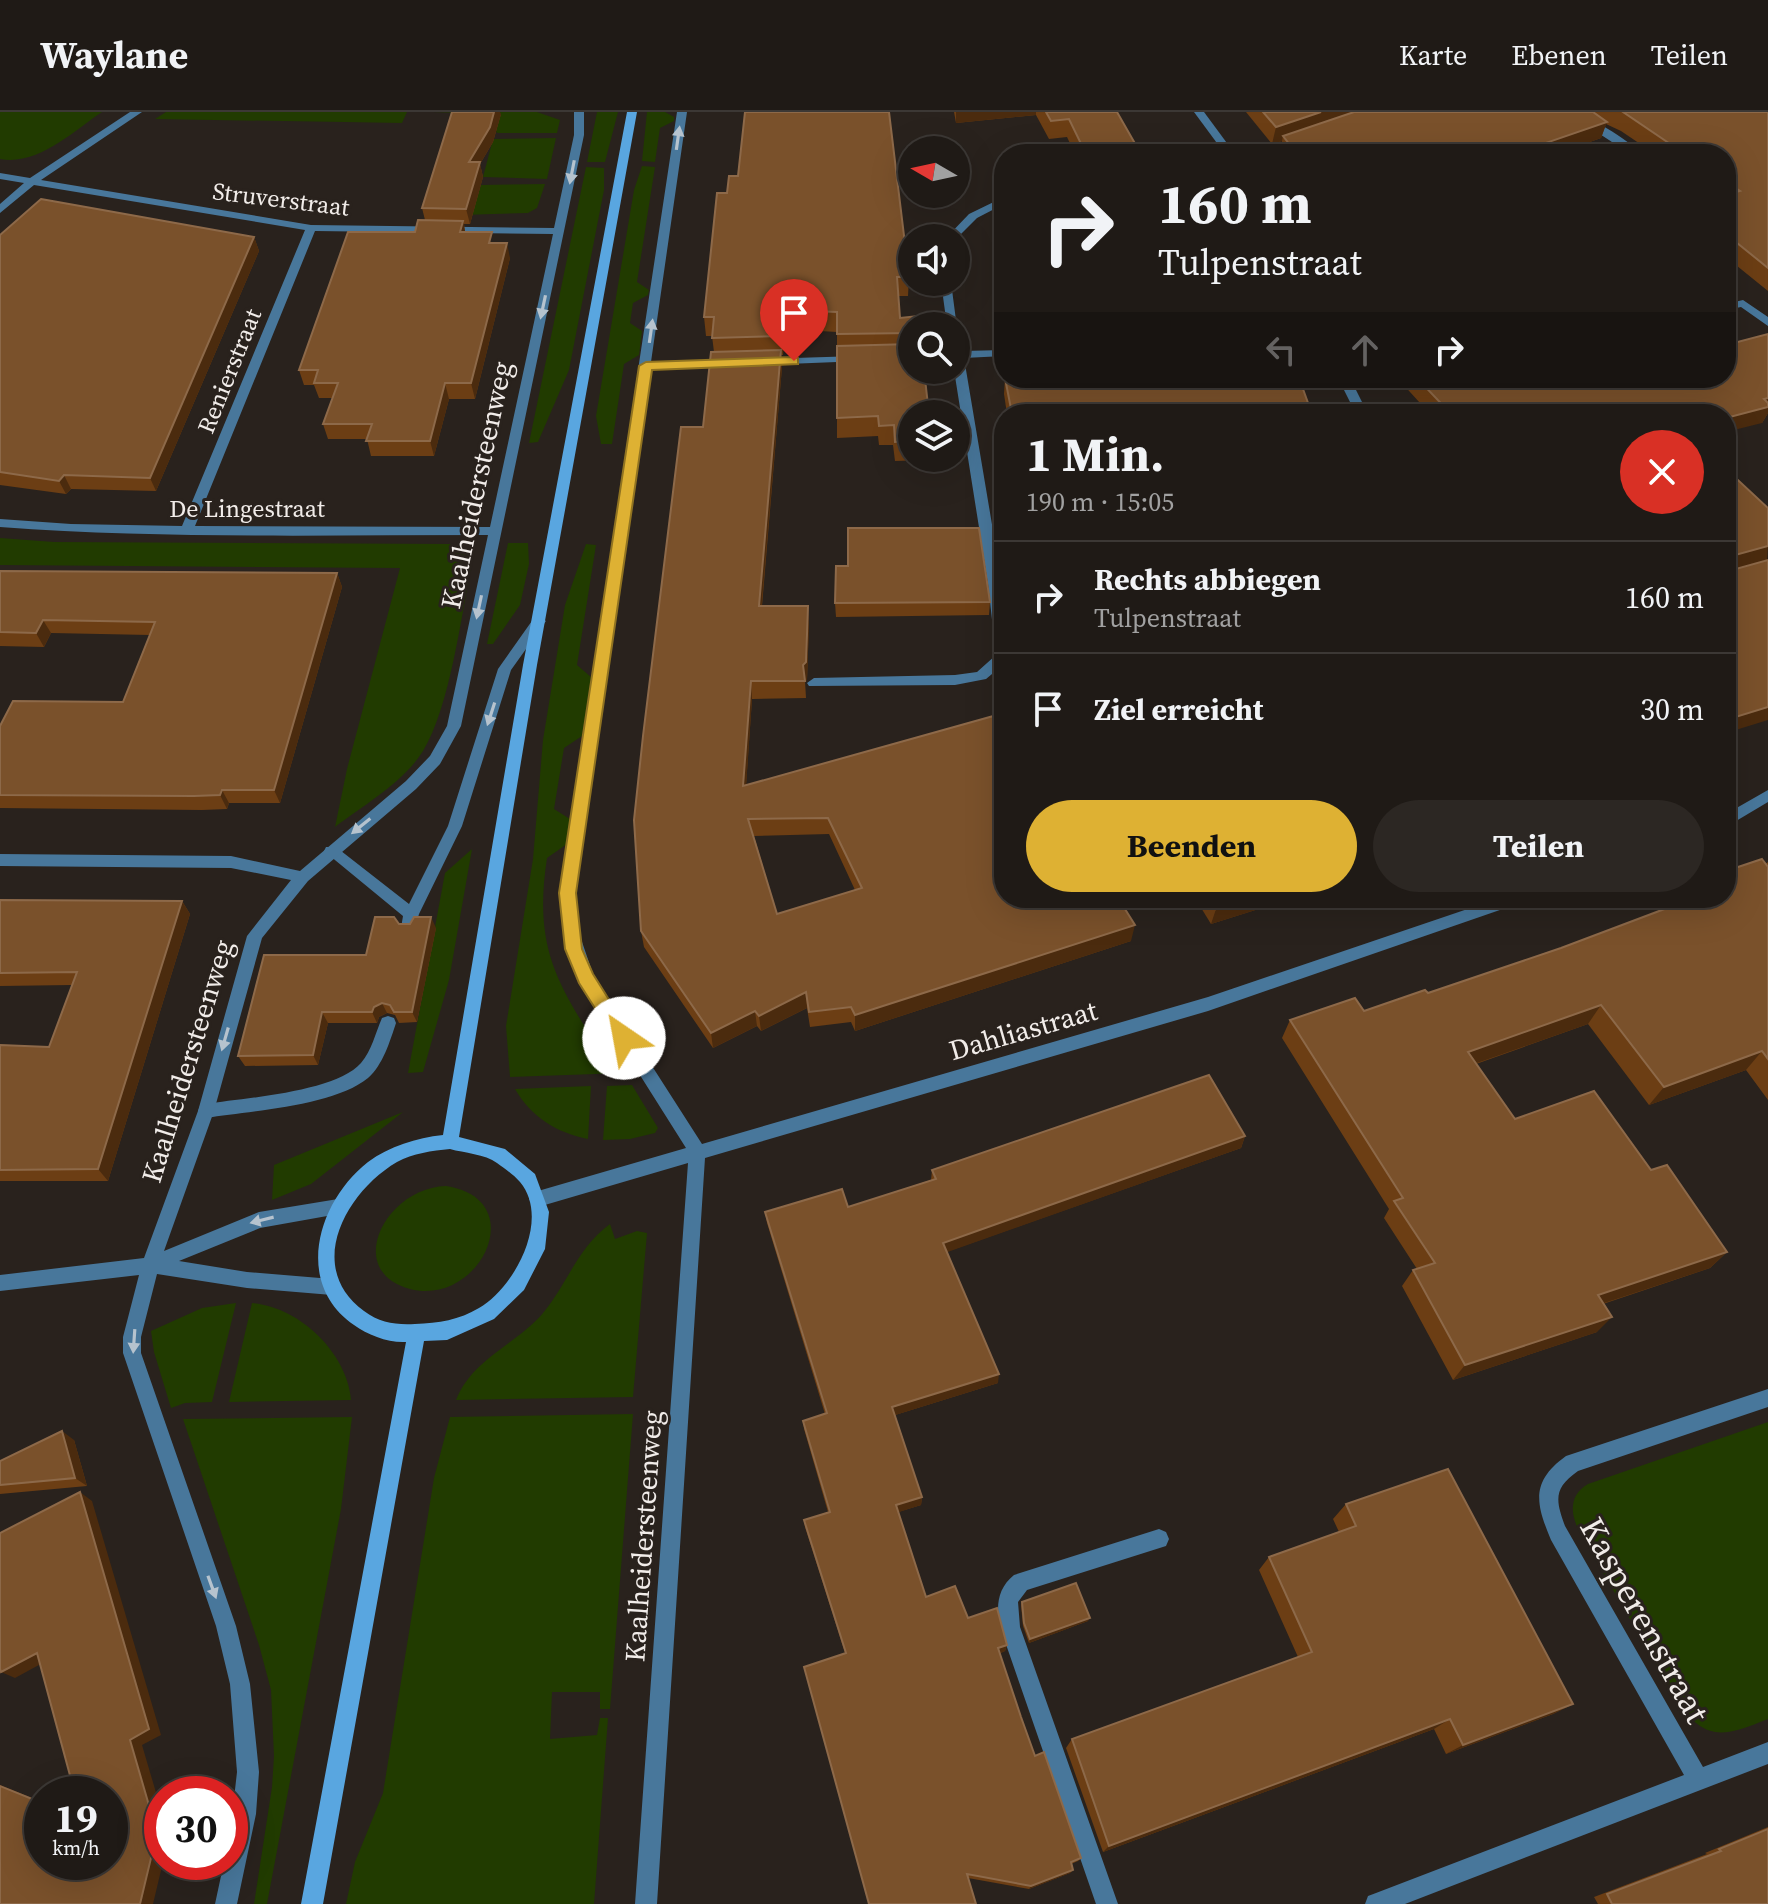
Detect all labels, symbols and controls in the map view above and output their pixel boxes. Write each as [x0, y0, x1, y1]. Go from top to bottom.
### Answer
text: Waylane [40, 29, 188, 81]
text: Karte [1399, 36, 1467, 74]
text: Ebenen [1511, 36, 1607, 74]
text: Teilen [1651, 36, 1728, 74]
one-way arrow [672, 125, 685, 150]
north arrow [898, 136, 970, 208]
map controls [898, 136, 970, 472]
one-way arrow [565, 159, 577, 184]
text: 160 m [1158, 165, 1312, 242]
street label: Struverstraat [211, 174, 352, 224]
icon: right [1026, 176, 1130, 280]
button: sound [898, 224, 970, 296]
text: Tulpenstraat [1158, 238, 1362, 287]
pin [760, 279, 828, 361]
icon: arrive [772, 291, 816, 335]
one-way arrow [536, 295, 549, 320]
street label: Renierstraat [189, 304, 269, 438]
button: search [898, 312, 970, 384]
one-way arrow [645, 318, 658, 343]
icon: left [1259, 328, 1303, 372]
icon: ahead [1343, 328, 1387, 372]
icon: right [1427, 328, 1471, 372]
street label: Kaalheidersteenweg [431, 358, 521, 612]
button: layers [898, 400, 970, 472]
text: 1 Min. [1026, 421, 1164, 487]
button: close [1620, 430, 1704, 514]
text: 190 m · 15:05 [1026, 484, 1174, 520]
street label: De Lingestraat [169, 492, 325, 525]
text: Rechts abbiegen [1094, 559, 1321, 600]
icon: right [1026, 575, 1070, 619]
text: 160 m [1625, 577, 1704, 618]
one-way arrow [472, 595, 484, 620]
text: Tulpenstraat [1094, 600, 1241, 636]
icon: arrive [1026, 687, 1070, 731]
text: Ziel erreicht [1094, 689, 1263, 730]
text: 30 m [1640, 689, 1704, 730]
one-way arrow [484, 702, 497, 726]
button: Beenden [1026, 800, 1357, 892]
button: Teilen [1373, 800, 1704, 892]
one-way arrow [351, 817, 371, 834]
street label: Kaalheidersteenweg [132, 935, 242, 1187]
street label: Dahliastraat [945, 990, 1102, 1069]
position arrow [582, 996, 666, 1080]
one-way arrow [218, 1027, 231, 1051]
one-way arrow [249, 1215, 274, 1227]
one-way arrow [127, 1328, 140, 1354]
street label: Kaalheidersteenweg [615, 1409, 671, 1663]
street label: Kasperenstraat [1569, 1509, 1721, 1731]
one-way arrow [206, 1575, 219, 1599]
speed limit sign: 30 [144, 1776, 248, 1880]
text: 19 [54, 1791, 98, 1845]
text: km/h [52, 1834, 100, 1862]

